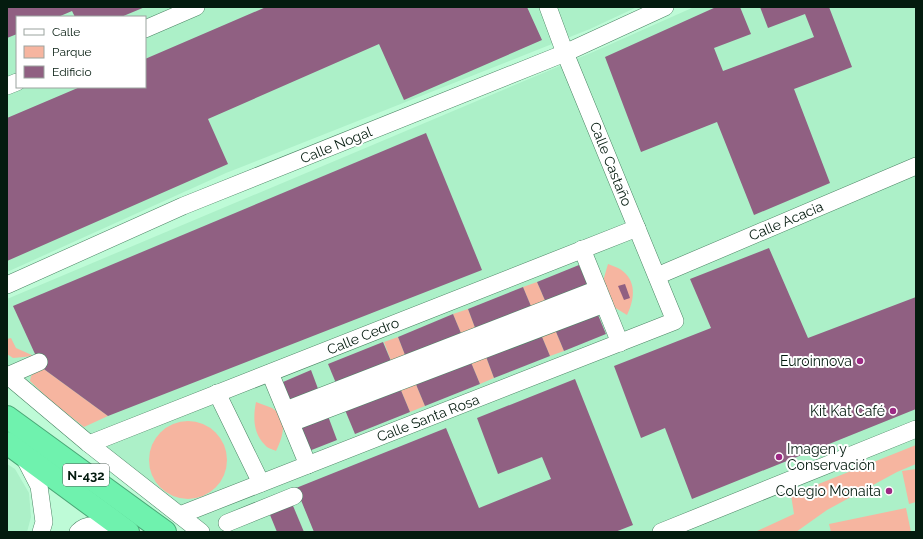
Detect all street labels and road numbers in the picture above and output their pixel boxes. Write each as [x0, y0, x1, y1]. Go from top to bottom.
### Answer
street label: Calle Castaño [587, 120, 635, 208]
street label: Calle Nogal [298, 123, 374, 167]
street label: Calle Acacia [746, 198, 826, 244]
street label: Calle Cedro [325, 314, 401, 358]
street label: Calle Santa Rosa [375, 391, 481, 445]
road number: N-432 [63, 464, 109, 486]

